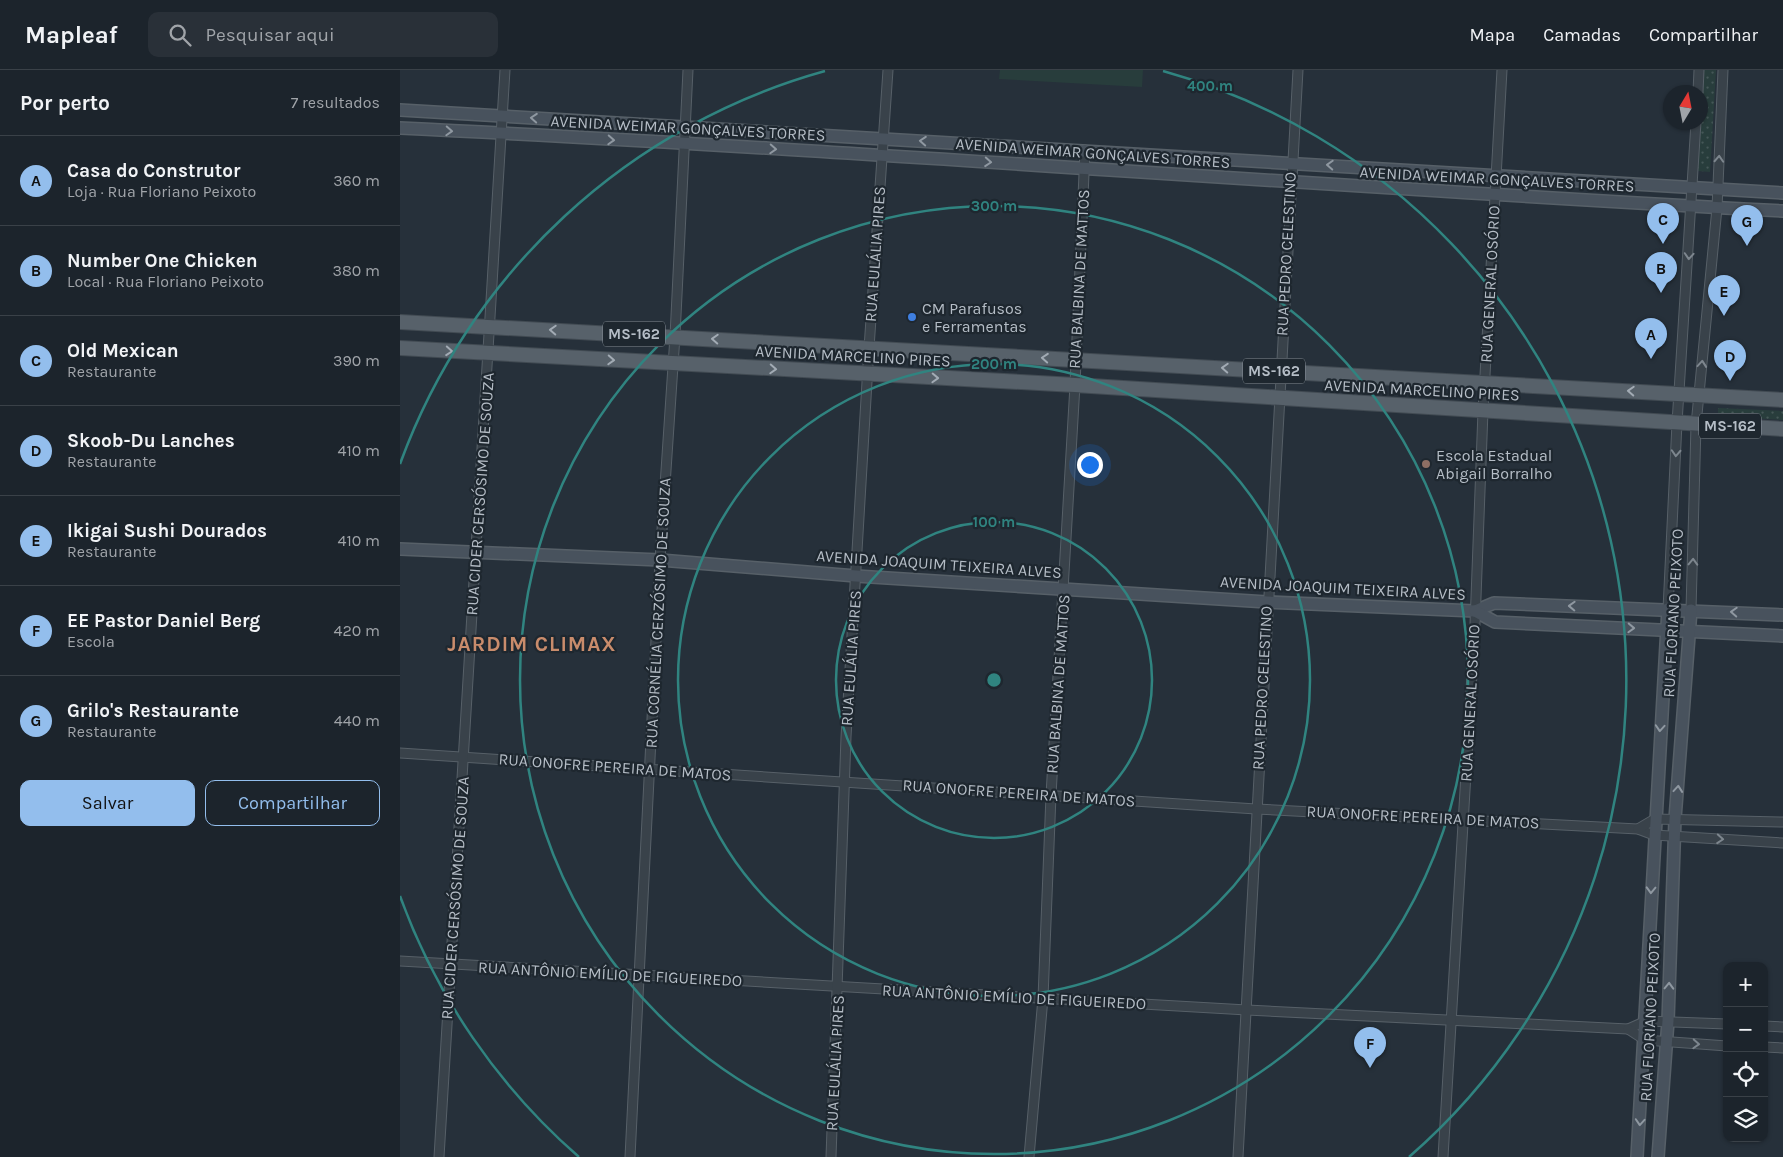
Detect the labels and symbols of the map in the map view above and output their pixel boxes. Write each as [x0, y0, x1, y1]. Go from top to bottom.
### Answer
text: 400 m [1187, 77, 1233, 95]
north arrow [1663, 85, 1708, 130]
street label: AVENIDA WEIMAR GONÇALVES TORRES [550, 111, 826, 145]
one-way arrow [530, 113, 538, 124]
one-way arrow [445, 125, 453, 136]
one-way arrow [607, 134, 615, 145]
street label: AVENIDA WEIMAR GONÇALVES TORRES [955, 134, 1231, 172]
one-way arrow [919, 135, 927, 146]
one-way arrow [769, 143, 777, 154]
one-way arrow [1714, 155, 1724, 162]
one-way arrow [984, 156, 992, 167]
one-way arrow [1326, 160, 1334, 171]
street label: AVENIDA WEIMAR GONÇALVES TORRES [1359, 162, 1635, 196]
street label: RUA PEDRO CELESTINO [1272, 171, 1300, 337]
street label: RUA EULÁLIA PIRES [861, 185, 889, 323]
street label: RUA BALBINA DE MATTOS [1065, 189, 1093, 369]
text: 300 m [971, 197, 1017, 215]
pin: C [1647, 203, 1679, 244]
street label: RUA GENERAL OSÓRIO [1476, 205, 1504, 363]
pin: G [1731, 205, 1763, 246]
pin: B [1645, 252, 1677, 293]
one-way arrow [1684, 252, 1695, 260]
pin: E [1708, 275, 1740, 316]
place label: CM Parafusos e Ferramentas [922, 299, 1027, 336]
marker: CM Parafusos e Ferramentas [906, 311, 918, 323]
pin: A [1635, 318, 1667, 359]
road number: MS-162 [603, 322, 665, 346]
one-way arrow [549, 324, 557, 335]
one-way arrow [711, 333, 719, 344]
pin: D [1714, 340, 1746, 381]
street label: AVENIDA MARCELINO PIRES [755, 341, 951, 371]
one-way arrow [445, 345, 453, 356]
one-way arrow [1041, 352, 1049, 363]
one-way arrow [607, 355, 615, 366]
text: 200 m [971, 355, 1017, 373]
road number: MS-162 [1243, 358, 1305, 384]
one-way arrow [1696, 360, 1707, 368]
one-way arrow [1220, 363, 1228, 374]
one-way arrow [769, 364, 777, 375]
street label: RUA CIDER CERSÓSIMO DE SOUZA [462, 372, 498, 616]
one-way arrow [932, 372, 940, 383]
street label: AVENIDA MARCELINO PIRES [1324, 375, 1520, 405]
one-way arrow [1627, 386, 1635, 397]
road number: MS-162 [1699, 414, 1761, 438]
place label: Escola Estadual Abigail Borralho [1436, 446, 1552, 483]
one-way arrow [1670, 449, 1681, 457]
your location [1077, 452, 1103, 478]
marker: Escola Estadual Abigail Borralho [1420, 458, 1432, 470]
street label: RUA CORNÉLIA CERZÓSIMO DE SOUZA [641, 477, 675, 749]
text: 100 m [973, 513, 1015, 531]
street label: RUA FLORIANO PEIXOTO [1659, 528, 1687, 698]
street label: AVENIDA JOAQUIM TEIXEIRA ALVES [816, 546, 1062, 582]
one-way arrow [1687, 557, 1698, 565]
street label: AVENIDA JOAQUIM TEIXEIRA ALVES [1220, 572, 1466, 604]
street label: RUA EULÁLIA PIRES [837, 589, 865, 727]
street label: RUA BALBINA DE MATTOS [1042, 594, 1074, 774]
one-way arrow [1568, 600, 1576, 611]
street label: RUA PEDRO CELESTINO [1248, 605, 1276, 771]
one-way arrow [1730, 607, 1738, 618]
one-way arrow [1627, 623, 1635, 633]
street label: RUA GENERAL OSÓRIO [1456, 624, 1484, 782]
district label: JARDIM CLIMAX [447, 632, 617, 656]
centre of rings [985, 671, 1003, 689]
one-way arrow [1655, 724, 1666, 732]
street label: RUA ONOFRE PEREIRA DE MATOS [498, 749, 732, 785]
street label: RUA ONOFRE PEREIRA DE MATOS [902, 775, 1136, 811]
street label: RUA CIDER CERSÓSIMO DE SOUZA [437, 776, 473, 1020]
one-way arrow [1672, 785, 1683, 793]
street label: RUA ONOFRE PEREIRA DE MATOS [1306, 801, 1540, 833]
one-way arrow [1716, 833, 1724, 844]
one-way arrow [1646, 886, 1657, 894]
street label: RUA FLORIANO PEIXOTO [1636, 932, 1664, 1102]
street label: RUA ANTÔNIO EMÍLIO DE FIGUEIREDO [477, 958, 743, 990]
street label: RUA ANTÔNIO EMÍLIO DE FIGUEIREDO [881, 981, 1147, 1013]
one-way arrow [1664, 982, 1675, 990]
street label: RUA EULÁLIA PIRES [822, 995, 848, 1131]
pin: F [1354, 1027, 1386, 1068]
one-way arrow [1693, 1039, 1701, 1050]
one-way arrow [1634, 1118, 1645, 1126]

